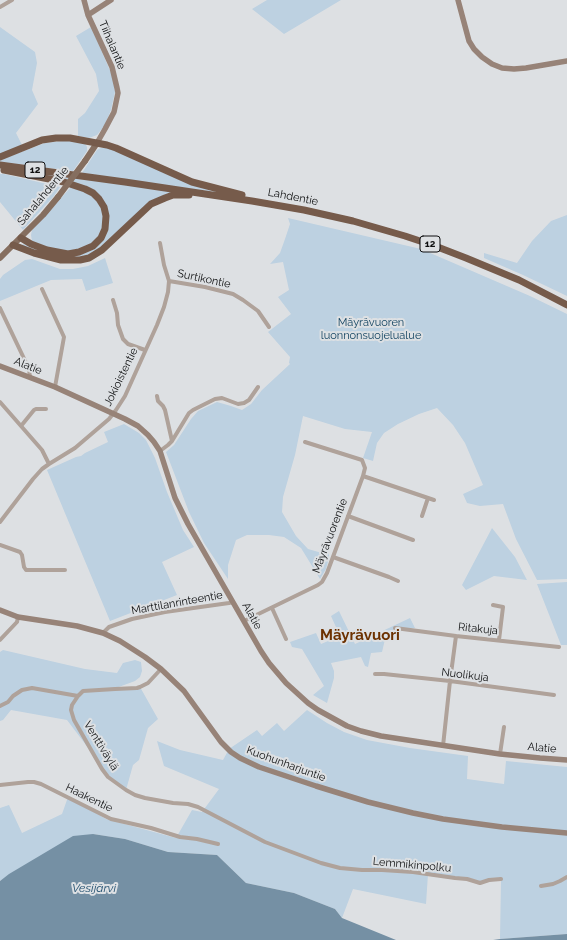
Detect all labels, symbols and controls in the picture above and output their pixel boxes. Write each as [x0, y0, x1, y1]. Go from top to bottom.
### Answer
street label: Tiihalantie [96, 19, 128, 71]
road number: 12 [25, 162, 45, 178]
street label: Sahalahdentie [15, 164, 71, 228]
street label: Lahdentie [267, 186, 319, 208]
road number: 12 [420, 236, 440, 252]
street label: Surtikontie [176, 267, 232, 291]
park label: Mäyrävuoren luonnonsuojelualue [321, 316, 421, 342]
street label: Jokioistentie [101, 346, 141, 408]
street label: Alatie [12, 354, 44, 378]
street label: Mäyrävuorentie [310, 497, 350, 575]
street label: Marttilanrinteentie [130, 588, 224, 618]
street label: Alatie [239, 600, 265, 632]
street label: Ritakuja [457, 620, 499, 638]
district label: Mäyrävuori [320, 626, 400, 644]
street label: Nuolikuja [440, 666, 490, 684]
street label: Venttiväylä [81, 719, 121, 773]
street label: Alatie [527, 740, 557, 756]
street label: Kuohunharjuntie [245, 744, 327, 784]
street label: Haakentie [63, 781, 115, 815]
street label: Lemmikinpolku [372, 855, 452, 875]
water label: Vesijärvi [72, 881, 116, 895]

